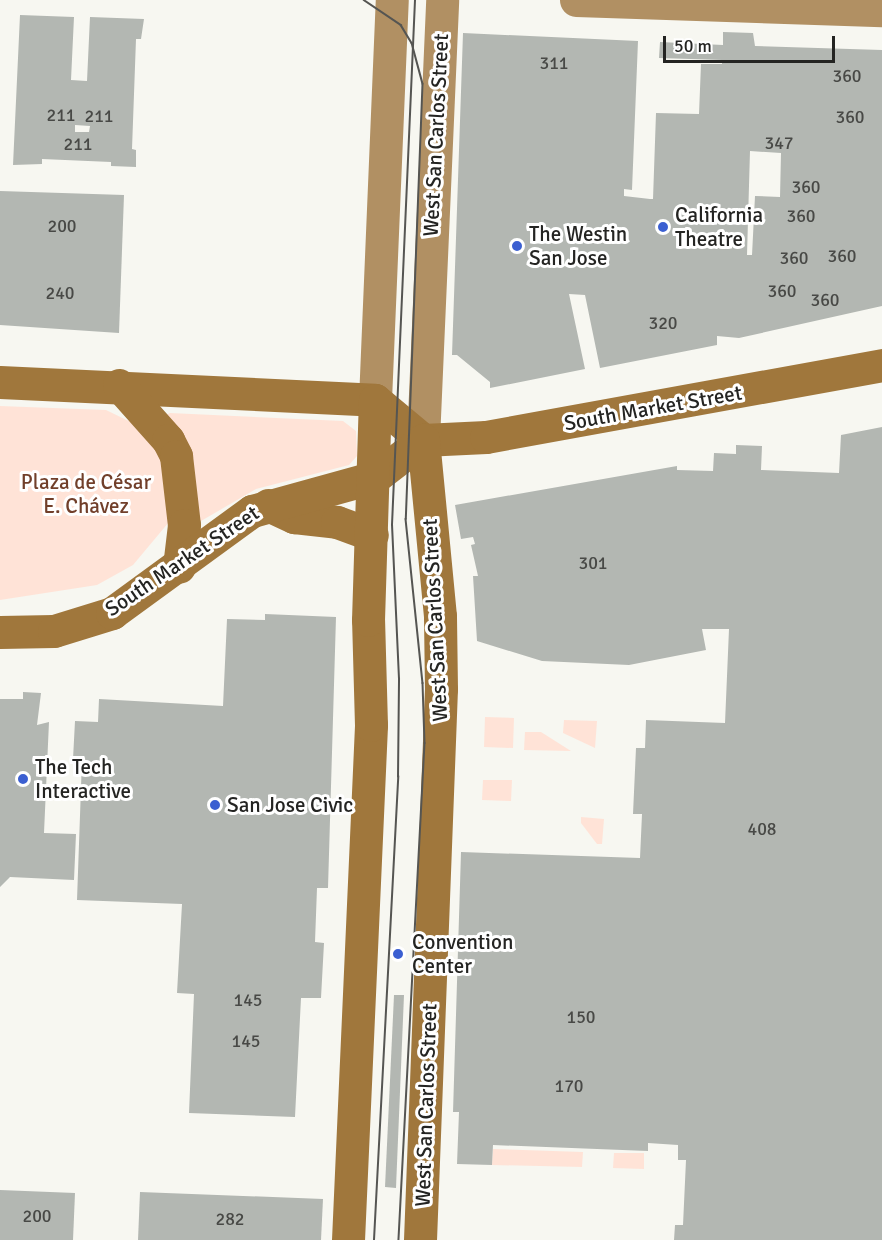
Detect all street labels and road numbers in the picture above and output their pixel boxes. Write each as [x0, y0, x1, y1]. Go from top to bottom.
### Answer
street label: West San Carlos Street [418, 33, 454, 237]
street label: South Market Street [562, 380, 744, 436]
street label: South Market Street [100, 500, 264, 622]
street label: West San Carlos Street [417, 518, 453, 722]
street label: West San Carlos Street [410, 1003, 442, 1207]

